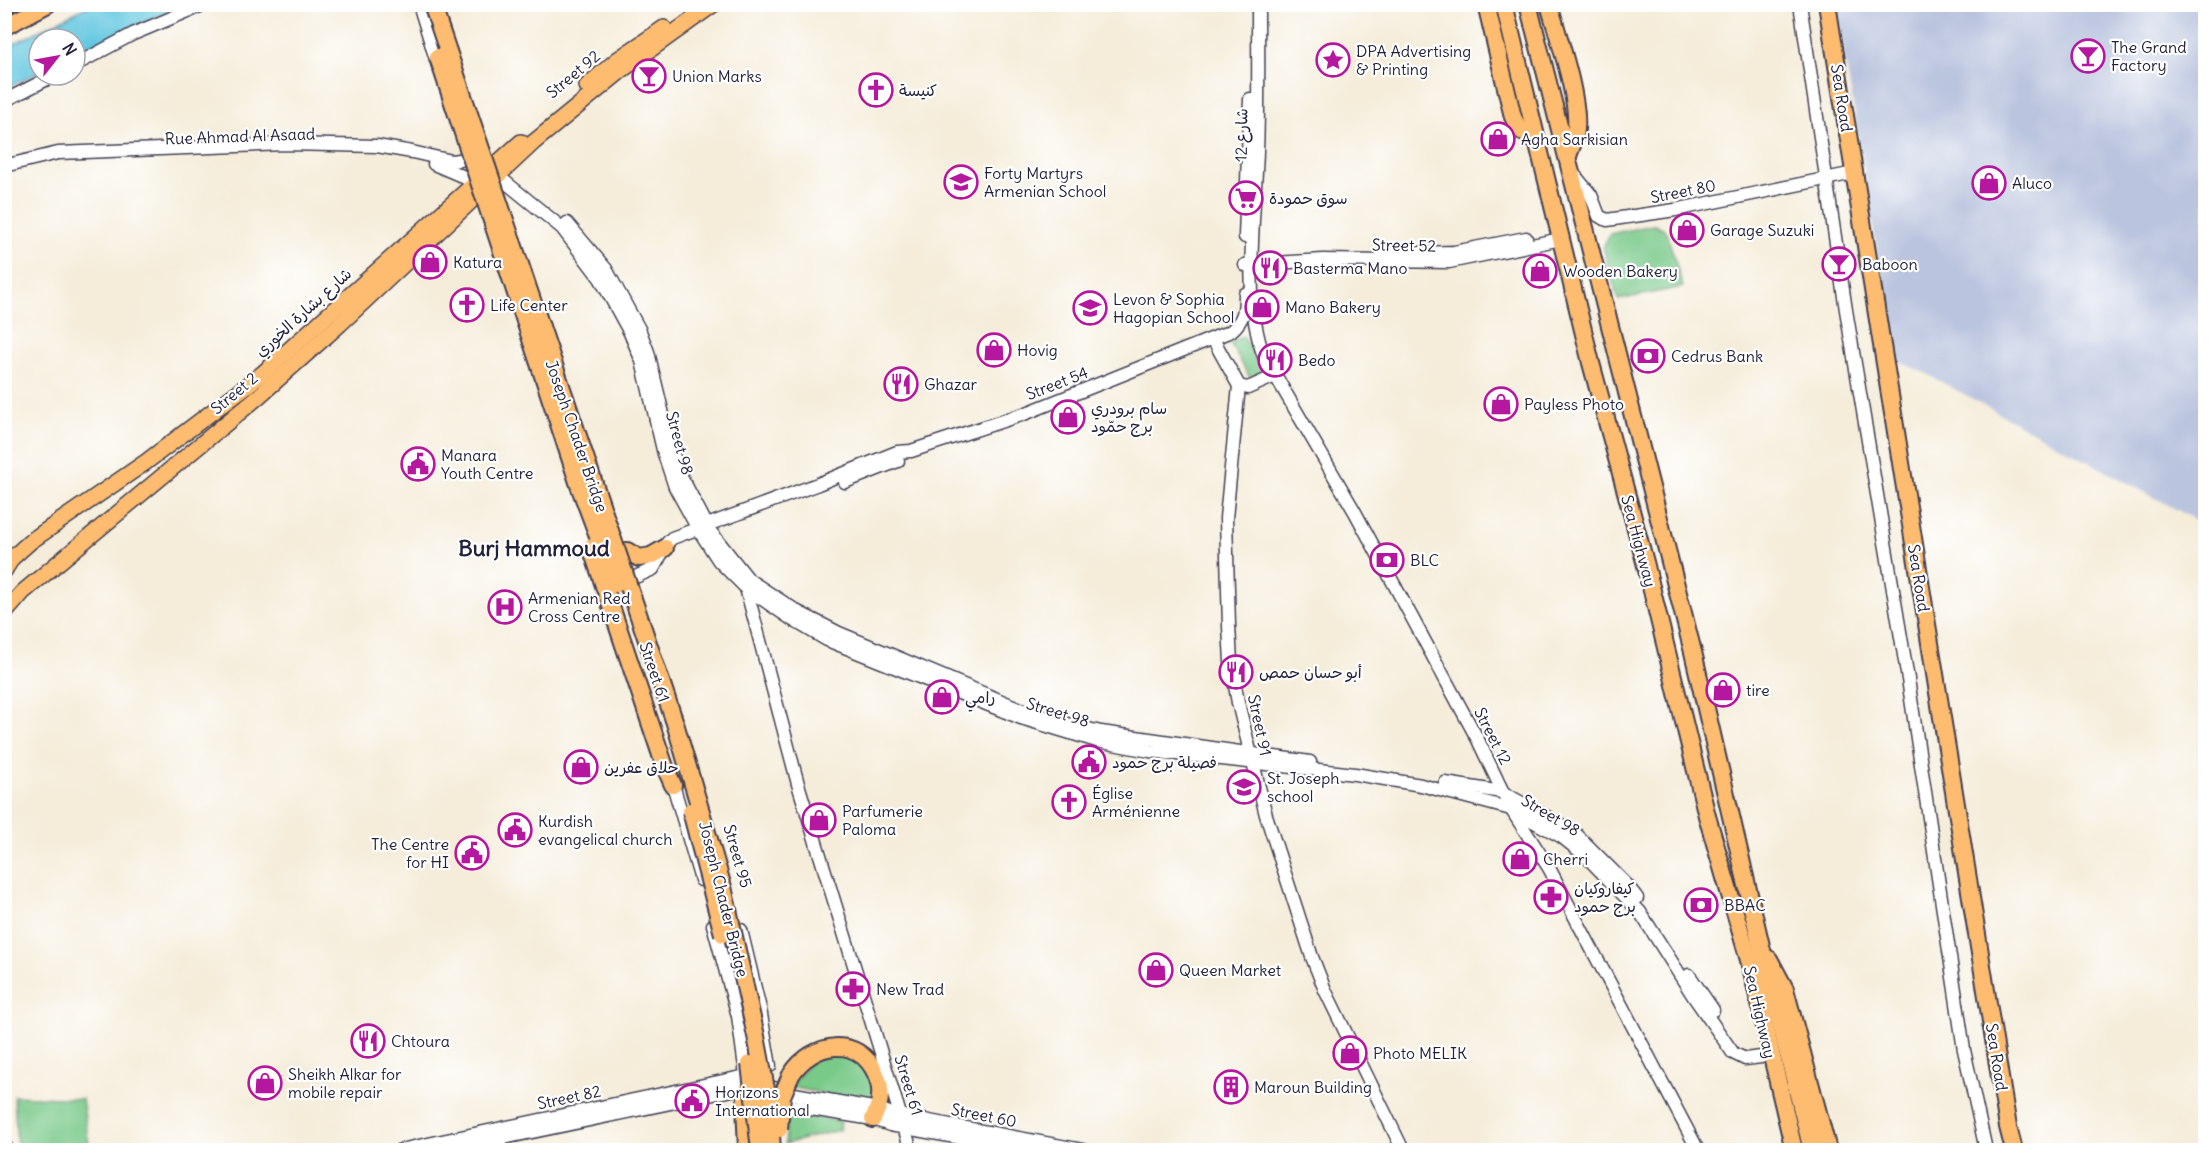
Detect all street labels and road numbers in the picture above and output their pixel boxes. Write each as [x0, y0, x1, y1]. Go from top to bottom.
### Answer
street label: Street 92 [542, 45, 604, 102]
street label: Sea Road [1827, 63, 1857, 133]
street label: شارع 12 [1231, 108, 1253, 162]
street label: Rue Ahmad Al Asaad [165, 123, 315, 149]
street label: Street 80 [1649, 175, 1717, 207]
street label: Street 52 [1372, 234, 1437, 256]
street label: شارع بشارة الخوري [251, 263, 357, 362]
street label: Joseph Chader Bridge [542, 357, 612, 515]
street label: Street 54 [1023, 362, 1091, 404]
street label: Street 2 [206, 367, 262, 418]
street label: Street 98 [662, 409, 698, 477]
street label: Sea Highway [1617, 493, 1661, 589]
street label: Sea Road [1904, 543, 1934, 613]
street label: Street 61 [635, 639, 675, 705]
street label: Street 98 [1024, 693, 1092, 731]
street label: Street 91 [1244, 693, 1276, 757]
street label: Street 12 [1470, 704, 1516, 768]
street label: Street 98 [1518, 790, 1584, 840]
street label: Joseph Chader Bridge [695, 819, 753, 979]
street label: Street 95 [719, 822, 757, 890]
street label: Sea Highway [1740, 964, 1780, 1060]
street label: Sea Road [1982, 1022, 2012, 1092]
street label: Street 61 [890, 1052, 928, 1118]
street label: Street 82 [535, 1080, 603, 1113]
street label: Street 60 [950, 1099, 1018, 1131]

